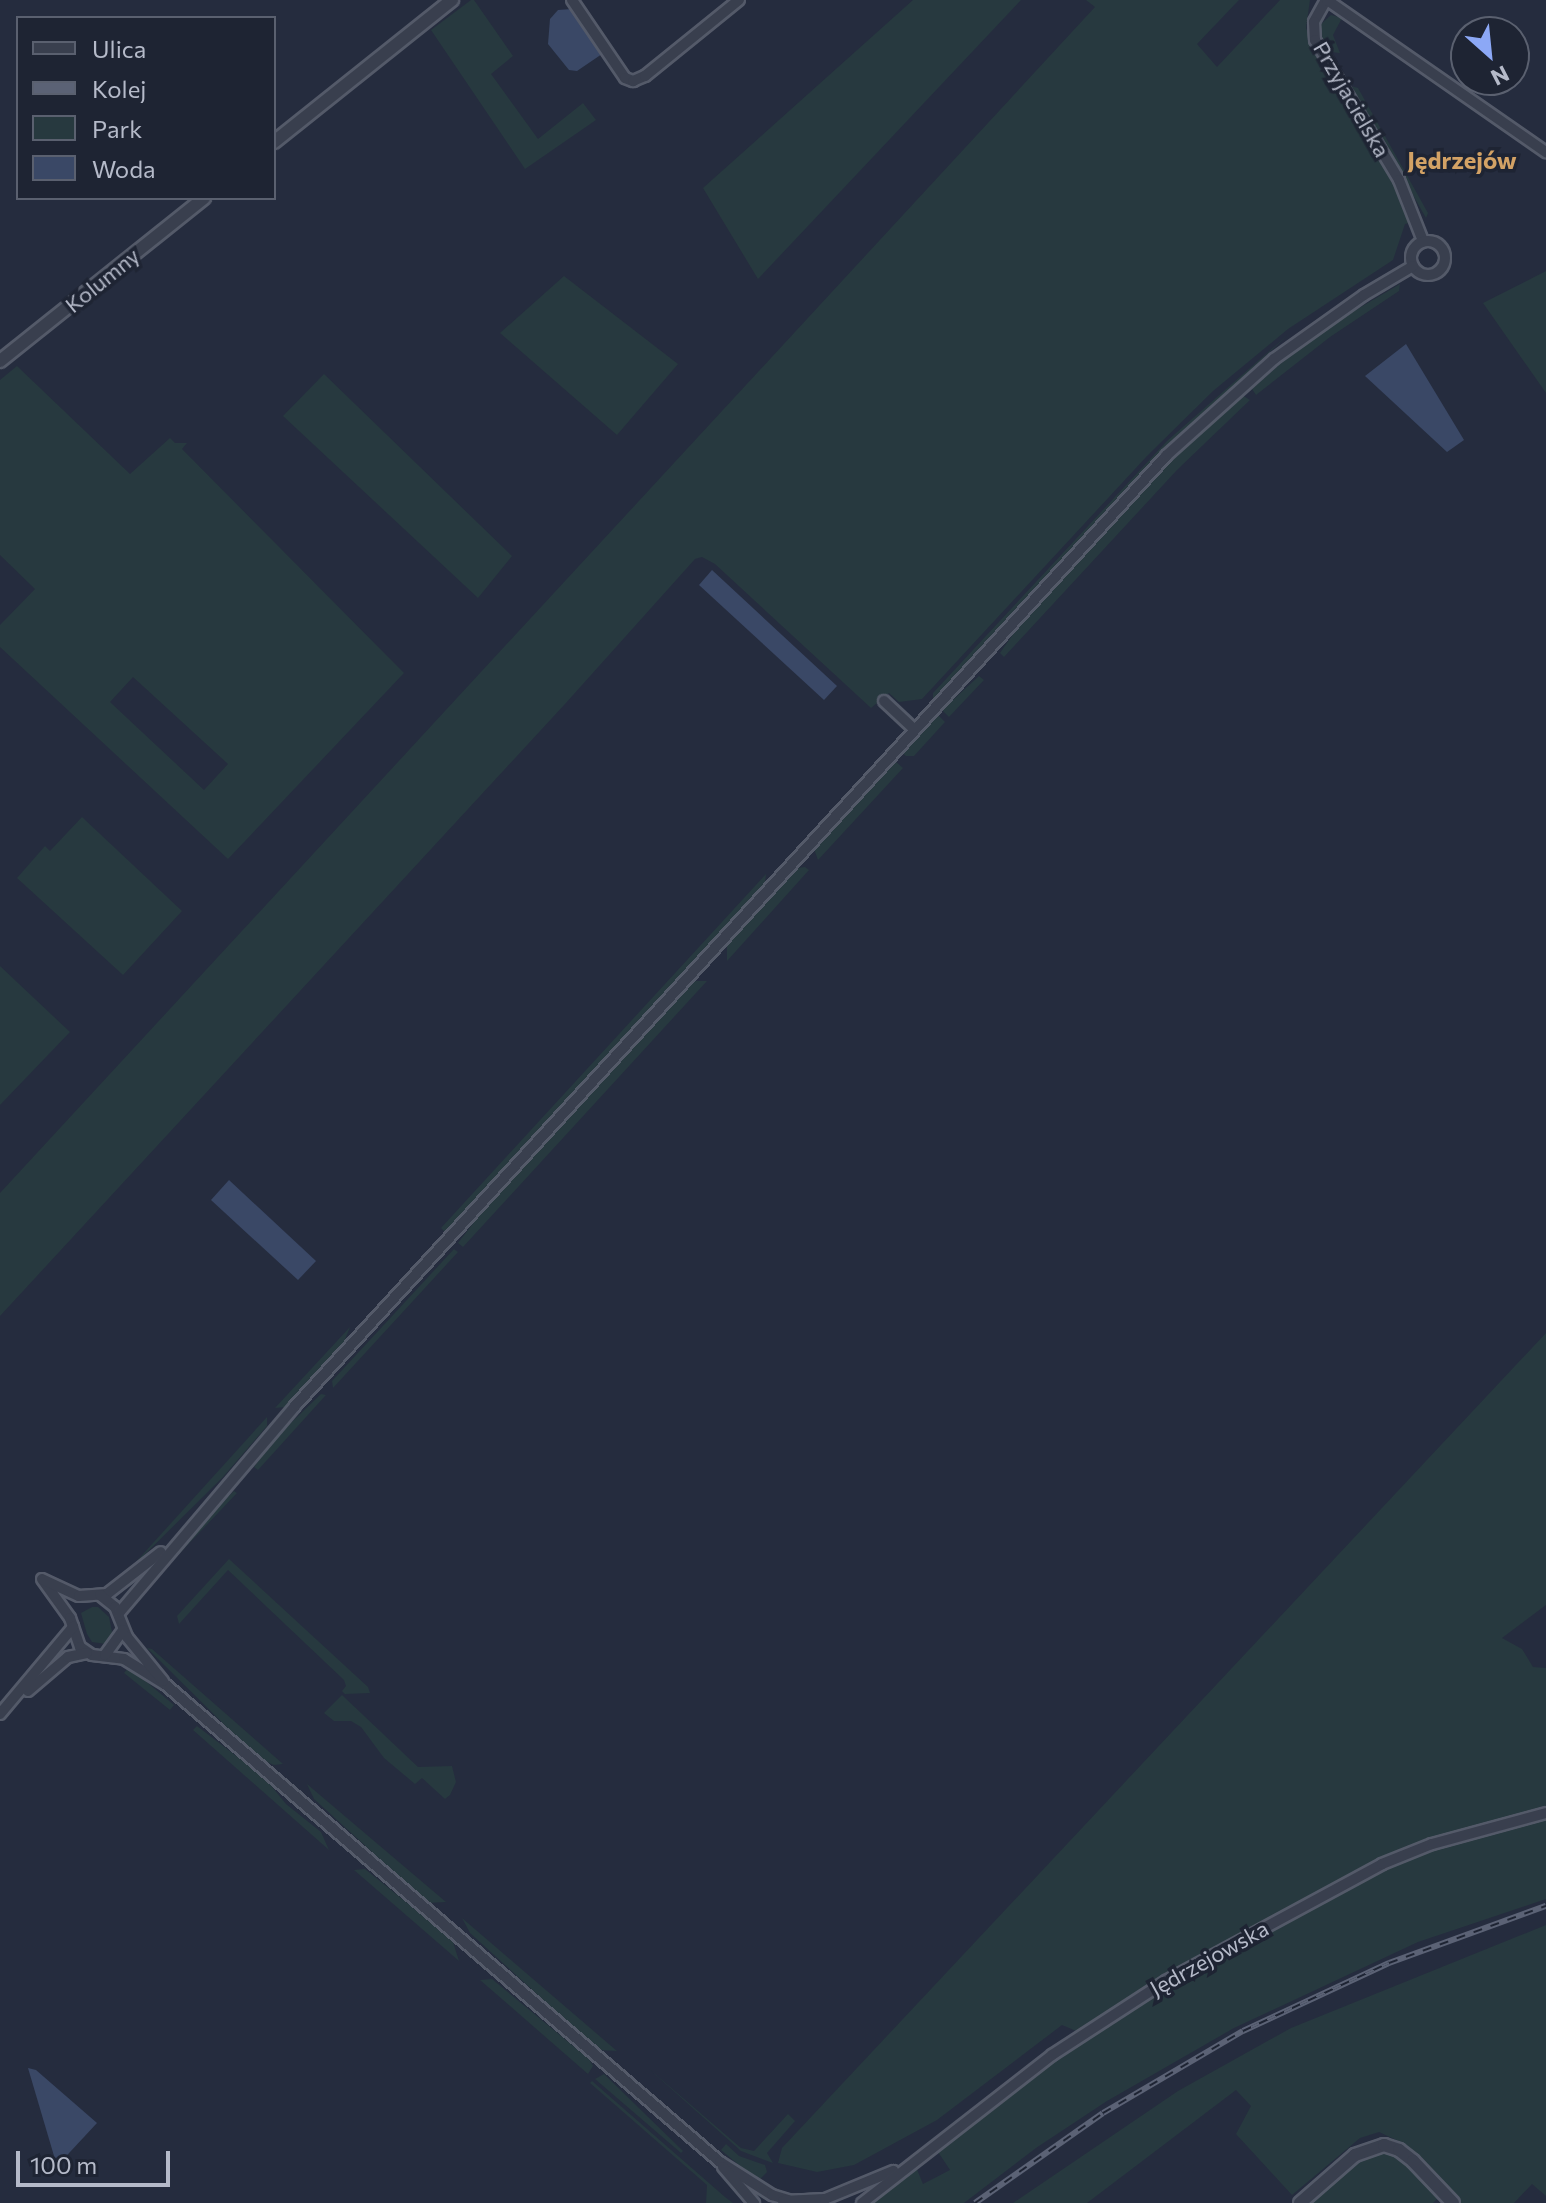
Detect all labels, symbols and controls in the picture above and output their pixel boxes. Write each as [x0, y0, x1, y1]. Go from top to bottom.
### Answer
legend [16, 16, 276, 200]
north arrow [1450, 16, 1530, 96]
text: Ulica [92, 34, 146, 63]
street label: Przyjacielska [1308, 36, 1396, 162]
text: N [1487, 60, 1514, 92]
text: Kolej [92, 74, 146, 103]
text: Park [92, 114, 142, 143]
district label: Jędrzejów [1407, 146, 1517, 174]
text: Woda [92, 154, 156, 183]
street label: Kolumny [60, 242, 144, 318]
street label: Jędrzejowska [1145, 1915, 1273, 2001]
scale bar [20, 2135, 174, 2185]
text: 100 m [30, 2150, 97, 2179]

